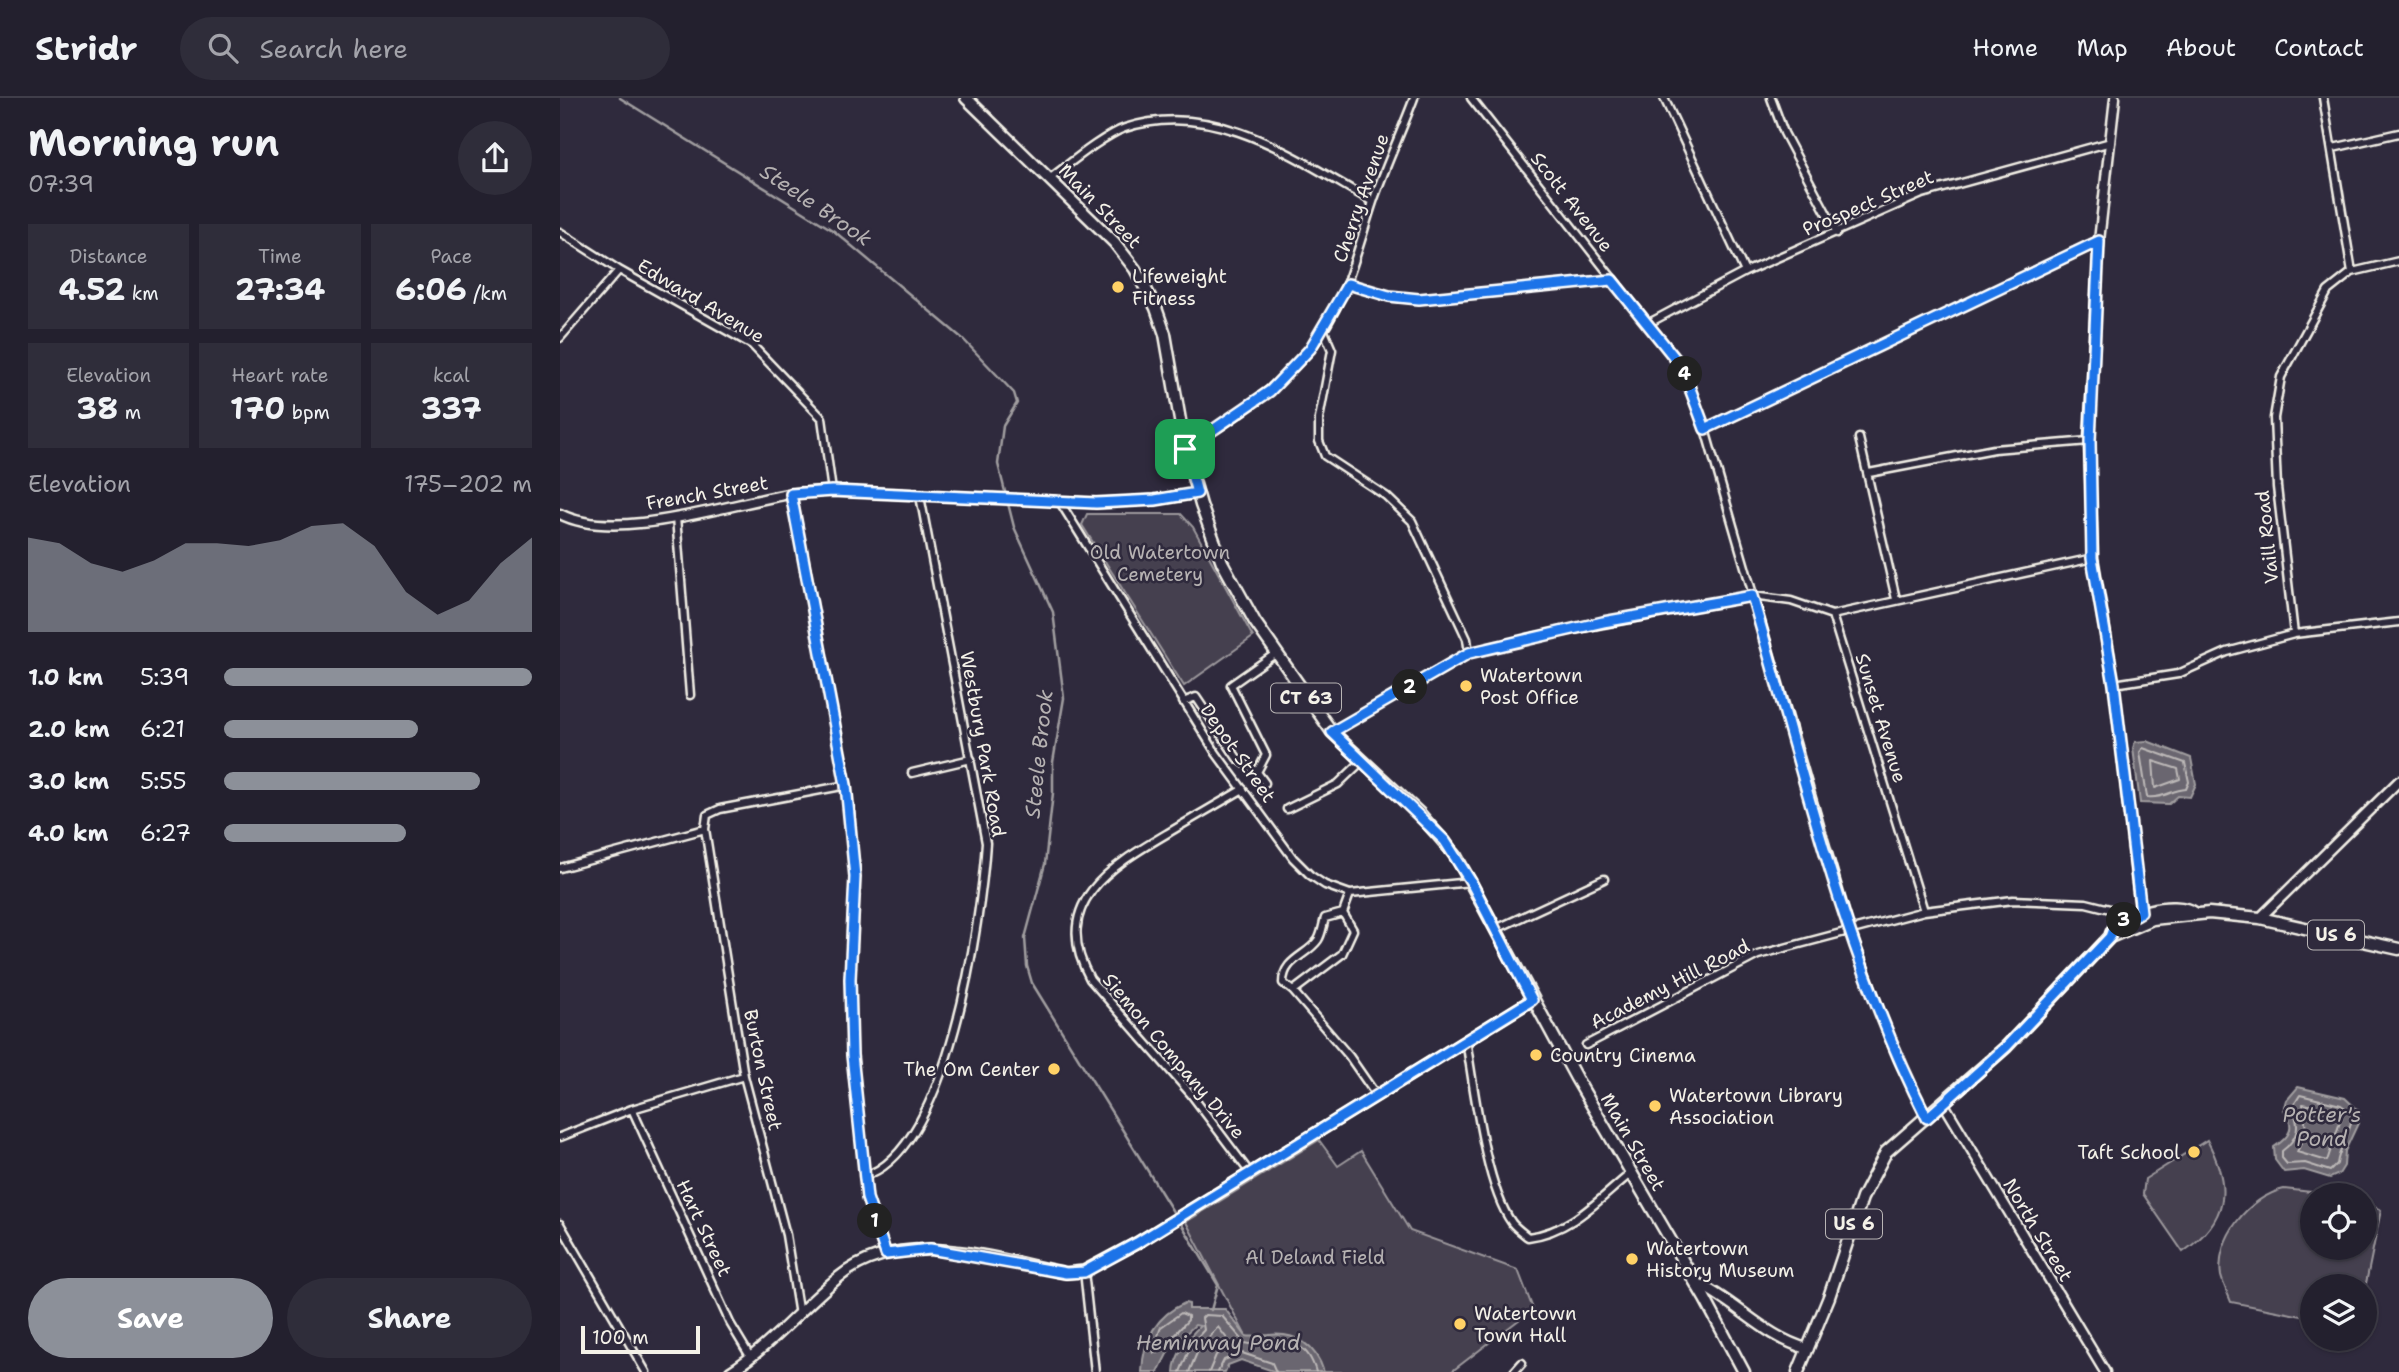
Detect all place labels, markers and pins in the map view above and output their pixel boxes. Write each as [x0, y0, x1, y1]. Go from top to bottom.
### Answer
place label: Lifeweight Fitness [1132, 264, 1227, 311]
marker: Lifeweight Fitness [1110, 279, 1126, 295]
pin: 4 [1668, 356, 1702, 392]
pin [1155, 419, 1215, 479]
place label: Watertown Post Office [1480, 663, 1583, 710]
pin: 2 [1392, 670, 1428, 704]
marker: Watertown Post Office [1458, 678, 1474, 694]
pin: 3 [2106, 902, 2142, 938]
place label: Country Cinema [1550, 1043, 1696, 1068]
marker: Country Cinema [1528, 1047, 1544, 1063]
place label: The Om Center [903, 1057, 1040, 1082]
marker: The Om Center [1046, 1061, 1062, 1077]
place label: Watertown Library Association [1669, 1083, 1843, 1130]
marker: Watertown Library Association [1647, 1098, 1663, 1114]
place label: Taft School [2078, 1140, 2180, 1165]
marker: Taft School [2186, 1144, 2202, 1160]
pin: 1 [858, 1204, 892, 1238]
place label: Watertown History Museum [1646, 1236, 1794, 1283]
marker: Watertown History Museum [1624, 1251, 1640, 1267]
place label: Watertown Town Hall [1474, 1301, 1577, 1348]
marker: Watertown Town Hall [1452, 1316, 1468, 1332]

